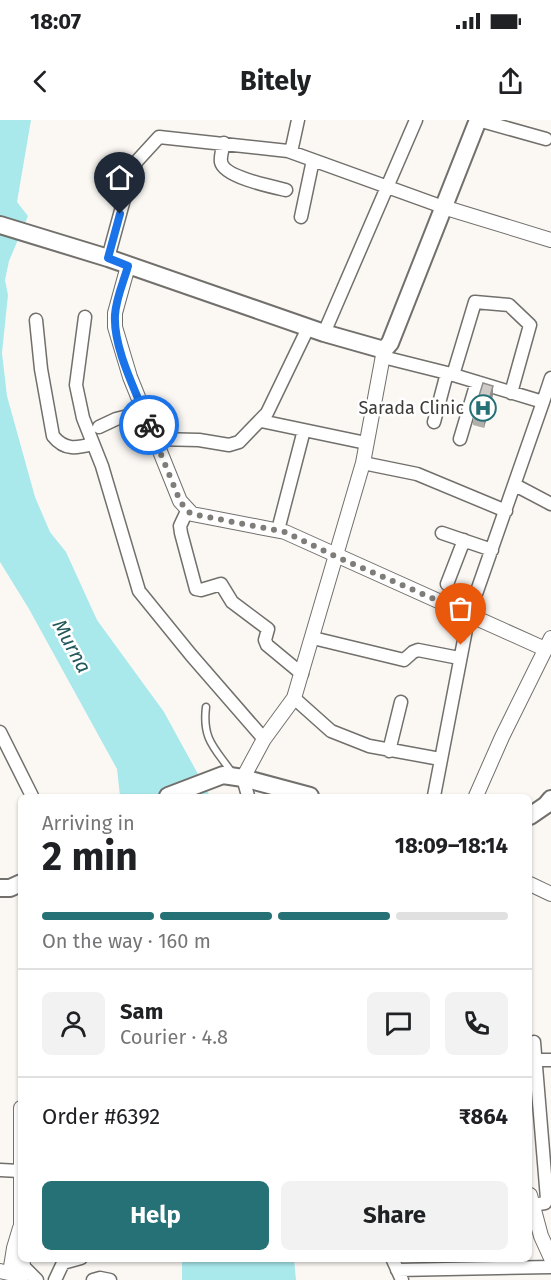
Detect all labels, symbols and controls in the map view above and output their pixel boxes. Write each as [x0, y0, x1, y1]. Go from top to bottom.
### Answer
text: 18:07 [30, 8, 81, 35]
icon: back [24, 65, 57, 98]
text: Bitely [240, 65, 311, 97]
icon: share [494, 65, 527, 98]
pin [94, 152, 145, 214]
icon: home [103, 161, 136, 194]
hospital icon: Sarada Clinic [468, 393, 498, 423]
courier [119, 395, 179, 455]
place label: Sarada Clinic [358, 397, 464, 419]
icon: bike [133, 409, 166, 442]
pin [435, 583, 486, 645]
icon: bag [444, 592, 477, 625]
water label: Murna [48, 615, 96, 677]
text: Arriving in [42, 811, 135, 835]
text: 18:09–18:14 [395, 832, 508, 859]
text: 2 min [42, 834, 138, 880]
text: On the way · 160 m [42, 929, 211, 953]
button: person [42, 992, 105, 1055]
button: chat [367, 992, 430, 1055]
button: phone [445, 992, 508, 1055]
text: Sam [120, 998, 163, 1025]
text: Courier · 4.8 [120, 1025, 228, 1049]
text: Order #6392 [42, 1103, 160, 1130]
text: ₹864 [459, 1103, 508, 1130]
button: Help [42, 1181, 269, 1250]
button: Share [281, 1181, 508, 1250]

